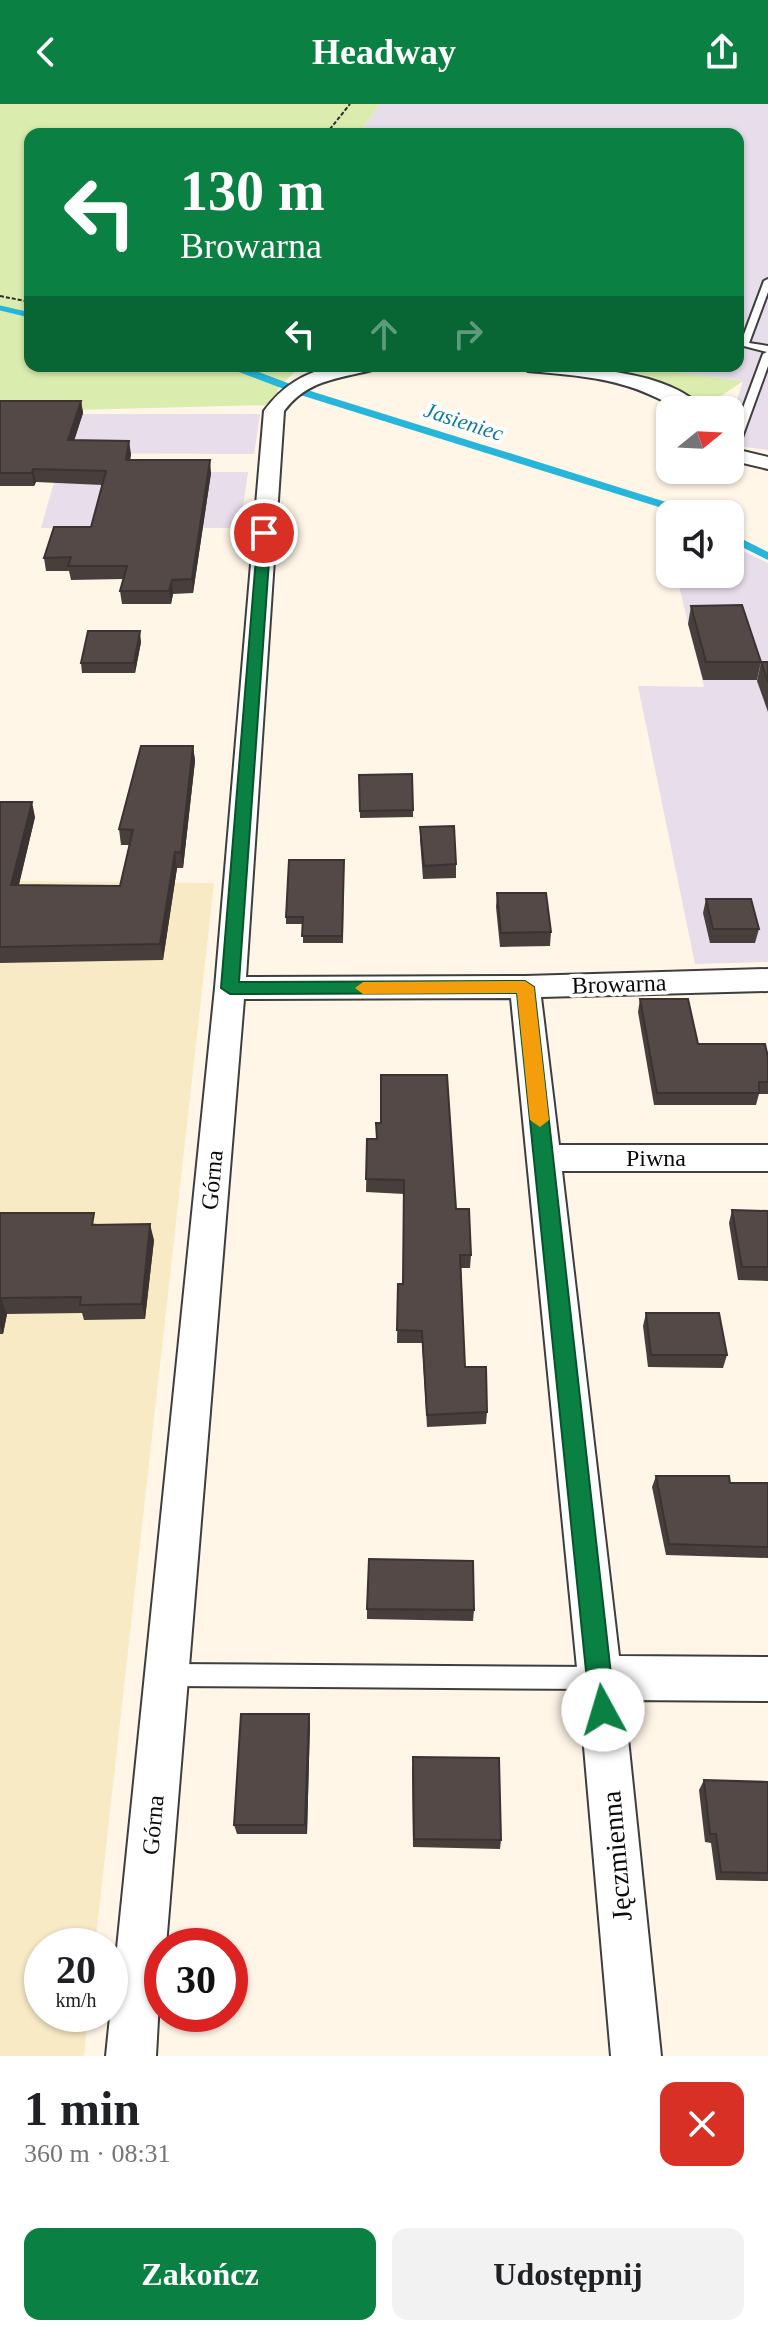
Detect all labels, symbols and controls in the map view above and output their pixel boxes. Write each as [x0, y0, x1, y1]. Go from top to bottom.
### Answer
icon: back [24, 30, 68, 74]
icon: share [700, 30, 744, 74]
text: Headway [312, 32, 456, 72]
icon: left [48, 160, 152, 264]
text: 130 m [180, 160, 325, 222]
text: Browarna [180, 226, 322, 266]
icon: left [278, 312, 322, 356]
icon: ahead [362, 312, 406, 356]
icon: right [446, 312, 490, 356]
north arrow [656, 396, 744, 484]
map controls [656, 396, 744, 588]
water label: Jasieniec [421, 397, 507, 446]
pin [230, 499, 298, 567]
button: sound [656, 500, 744, 588]
icon: arrive [242, 511, 286, 555]
street label: Browarna [571, 969, 667, 999]
street label: Piwna [626, 1145, 686, 1171]
street label: Górna [196, 1149, 228, 1211]
position arrow [561, 1668, 645, 1752]
street label: Jęczmienna [595, 1789, 638, 1922]
street label: Górna [137, 1794, 169, 1856]
speed limit sign: 30 [144, 1928, 248, 2032]
text: 20 [56, 1947, 96, 1992]
text: km/h [55, 1989, 97, 2011]
text: 1 min [24, 2082, 140, 2135]
button: close [660, 2082, 744, 2166]
text: 360 m · 08:31 [24, 2139, 171, 2168]
button: Zakończ [24, 2228, 376, 2320]
button: Udostępnij [392, 2228, 744, 2320]

